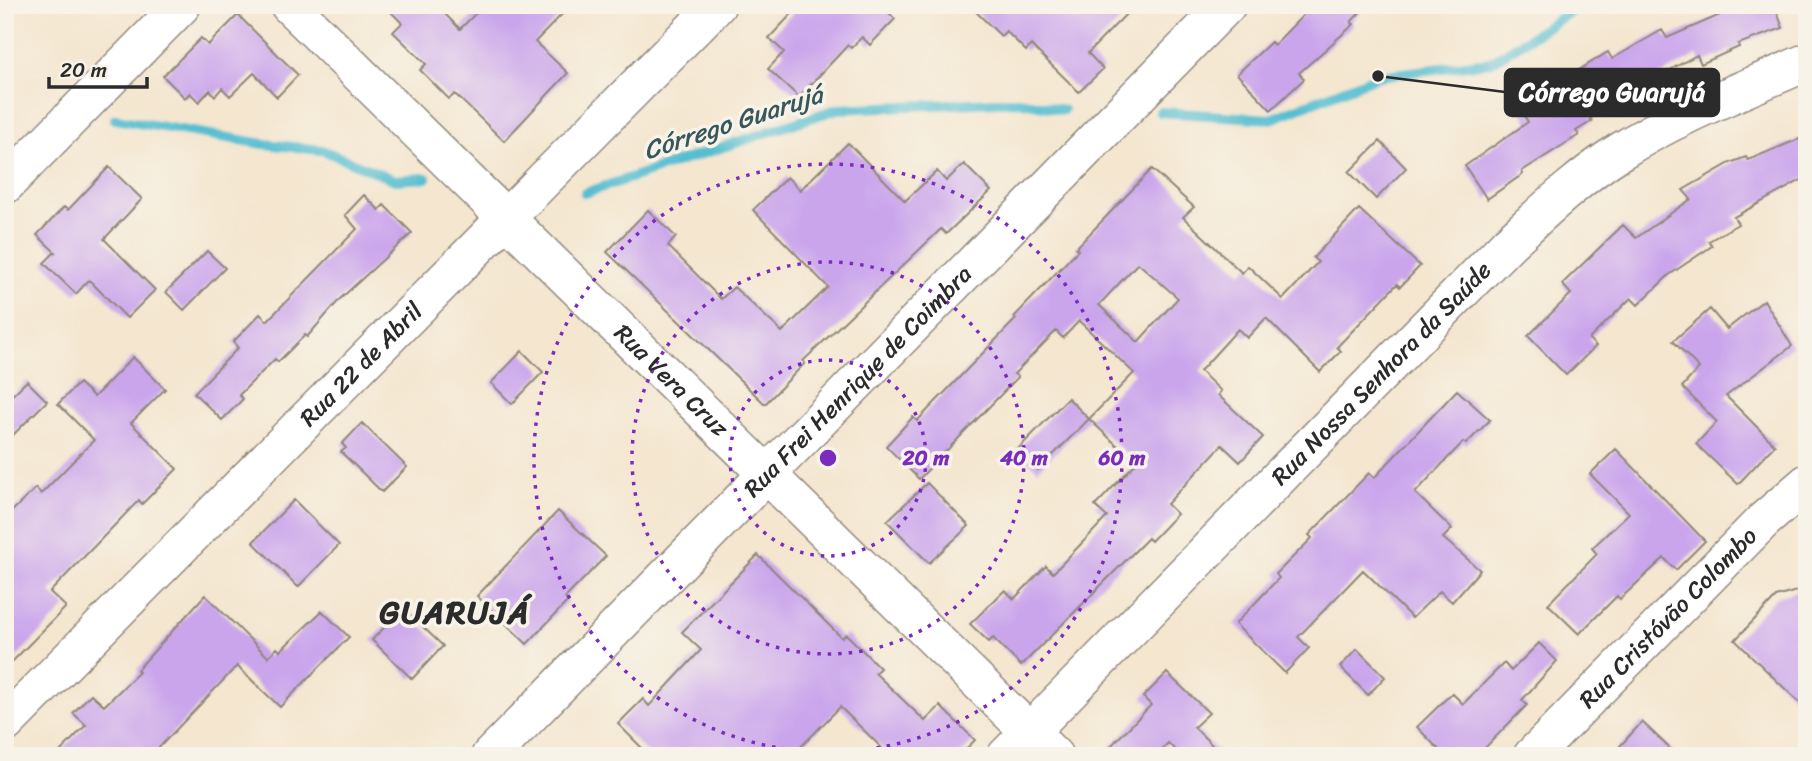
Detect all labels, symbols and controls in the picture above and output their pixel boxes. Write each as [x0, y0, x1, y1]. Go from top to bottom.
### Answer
scale bar [49, 46, 147, 90]
text: 20 m [60, 51, 107, 89]
callout: Córrego Guarujá [1505, 69, 1719, 116]
text: Córrego Guarujá [1518, 69, 1705, 115]
water label: Córrego Guarujá [637, 70, 833, 173]
street label: Rua Nossa Senhora da Saúde [1261, 251, 1502, 496]
street label: Rua Frei Henrique de Coimbra [733, 255, 982, 508]
street label: Rua 22 de Abril [289, 291, 434, 437]
street label: Rua Vera Cruz [604, 314, 740, 448]
text: 20 m [902, 439, 950, 477]
text: 40 m [999, 439, 1049, 477]
text: 60 m [1098, 439, 1146, 477]
centre of rings [816, 446, 840, 470]
street label: Rua Cristóvão Colombo [1568, 517, 1768, 719]
district label: GUARUJÁ [379, 584, 533, 641]

